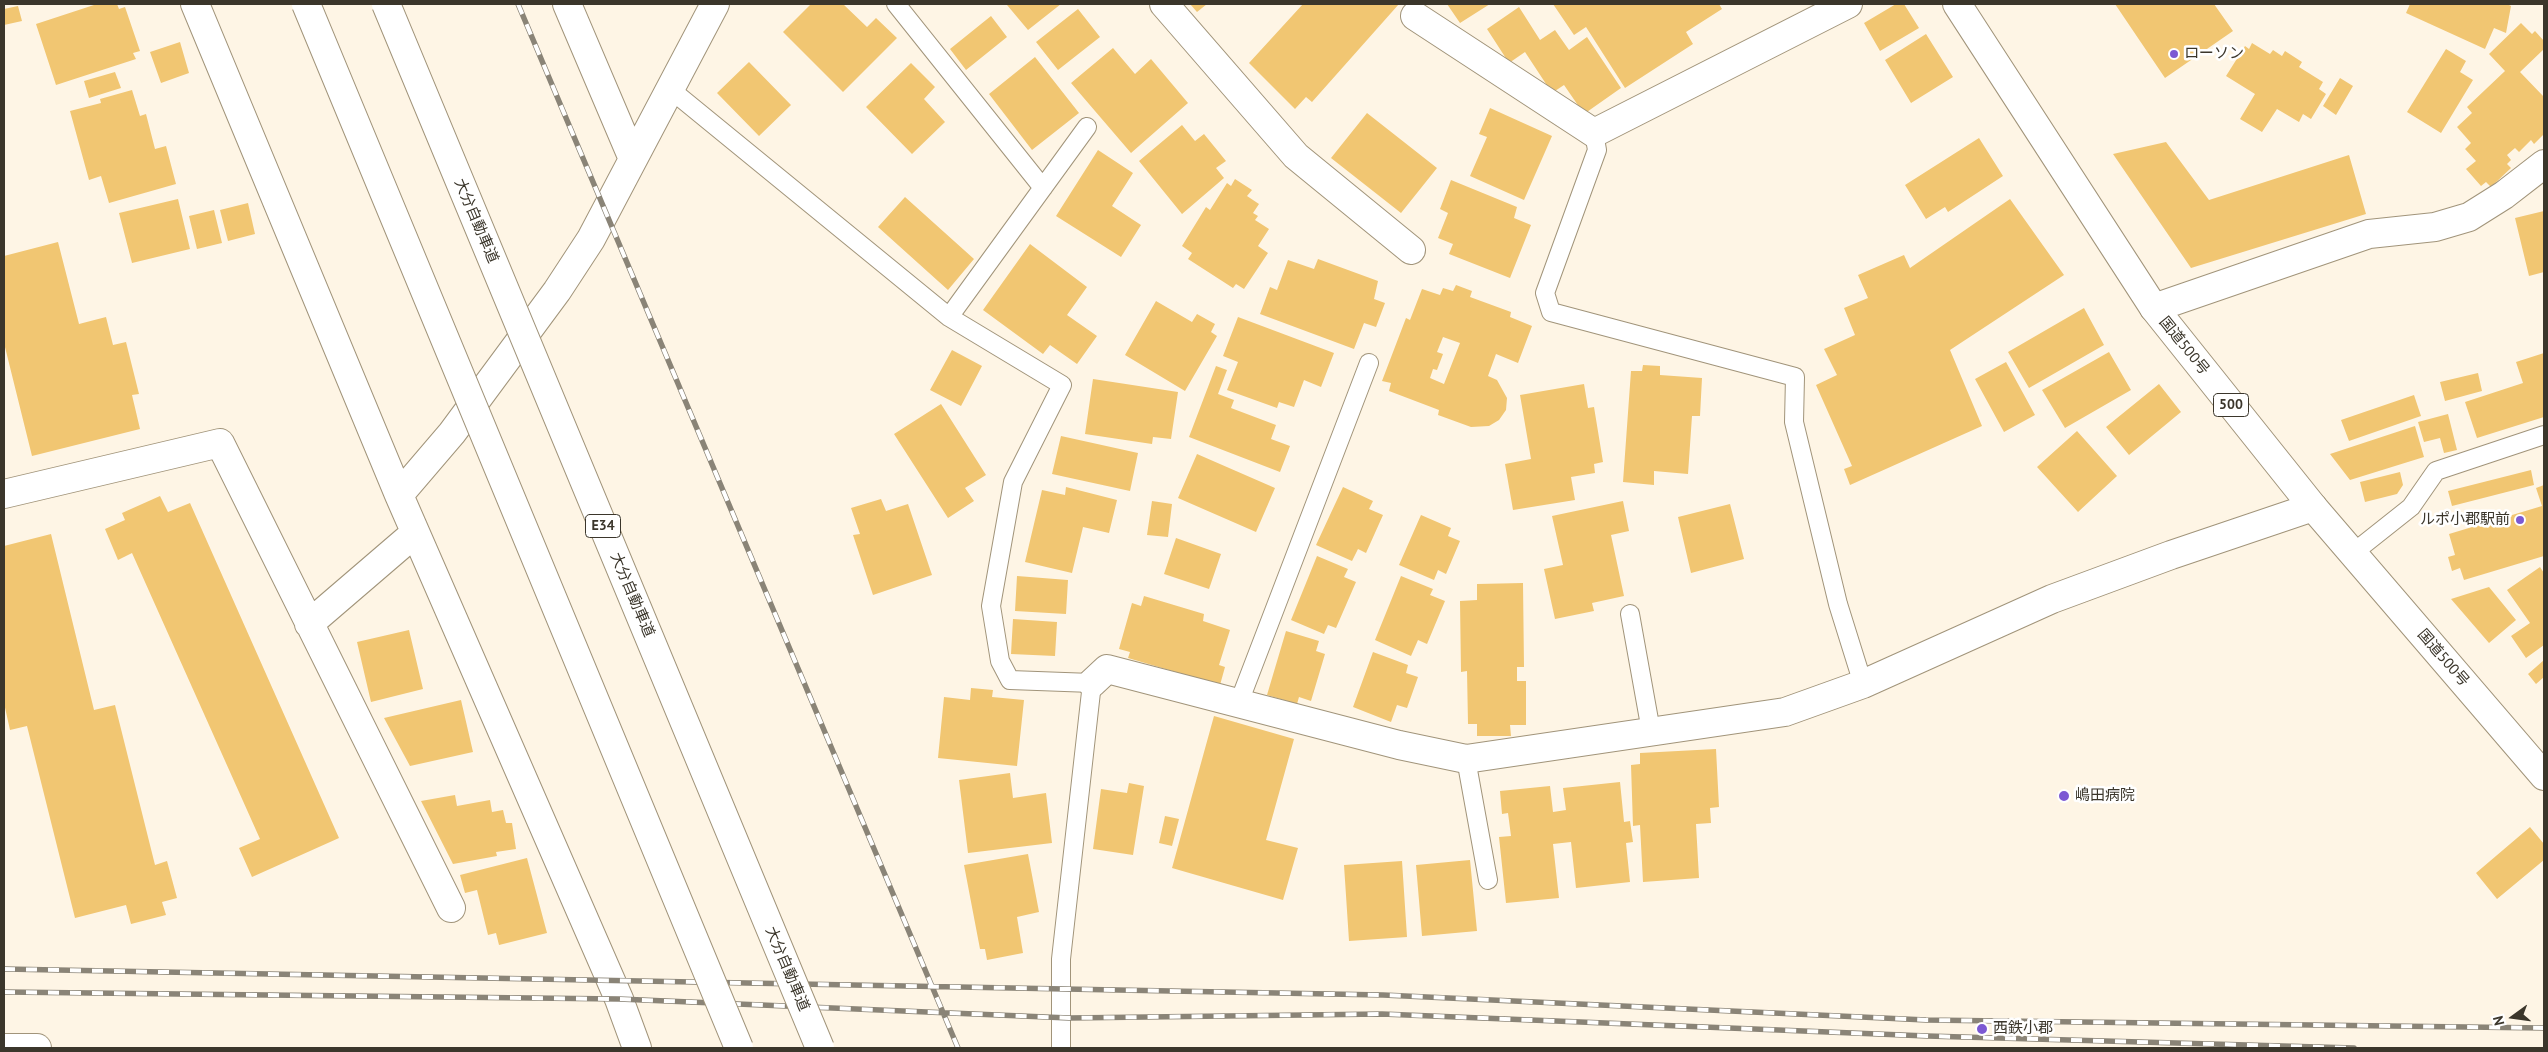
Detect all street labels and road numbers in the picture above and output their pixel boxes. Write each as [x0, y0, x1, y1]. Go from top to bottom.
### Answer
street label: 大分自動車道 [450, 176, 502, 266]
street label: 国道500号 [2155, 313, 2213, 379]
road number: 500 [2214, 394, 2248, 416]
road number: E34 [586, 514, 620, 538]
street label: 大分自動車道 [606, 550, 658, 640]
street label: 国道500号 [2413, 626, 2473, 690]
street label: 大分自動車道 [761, 924, 813, 1014]

